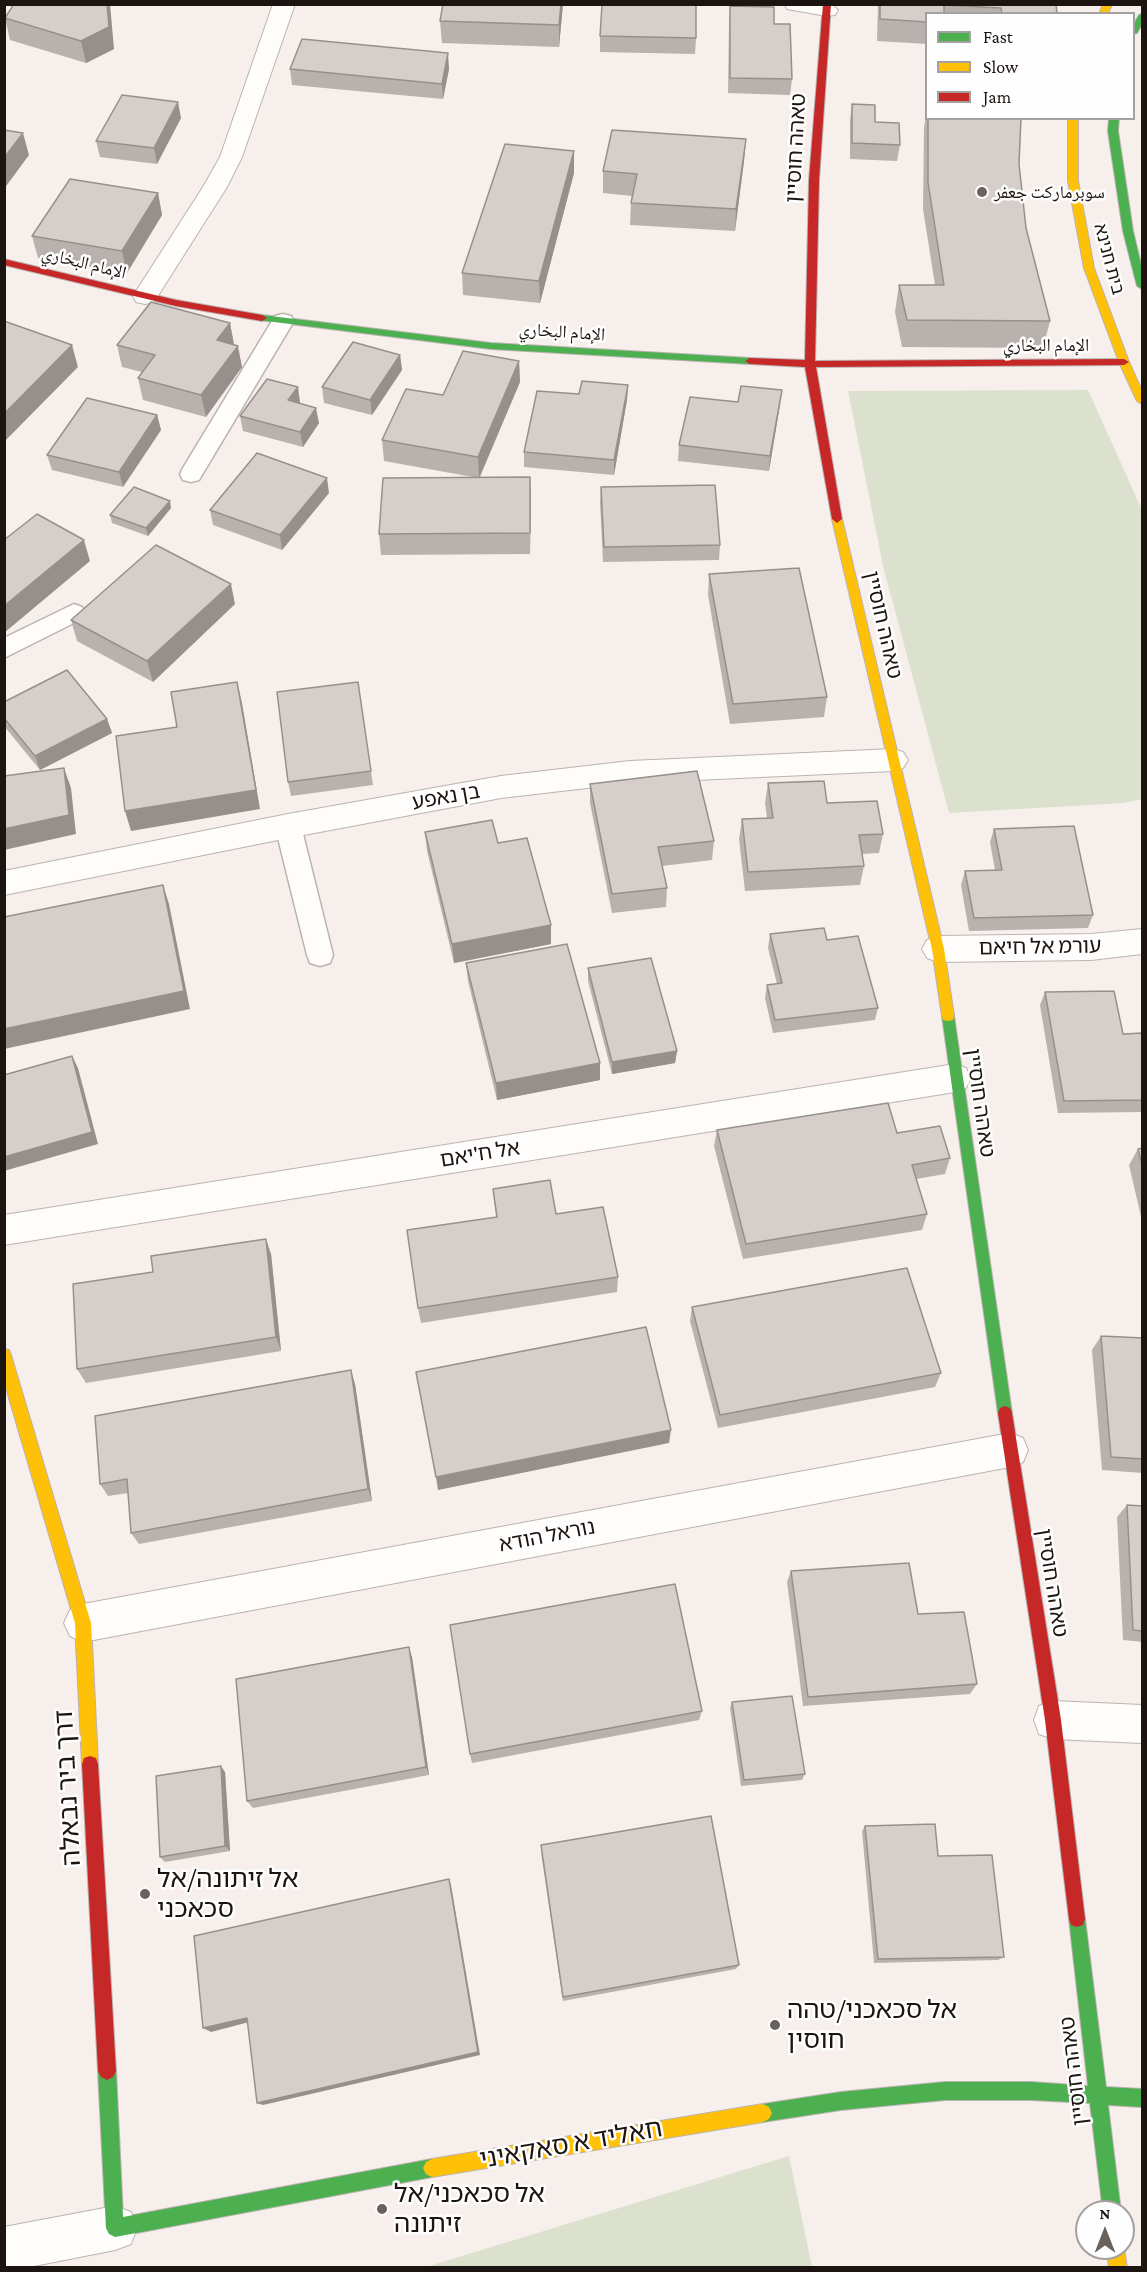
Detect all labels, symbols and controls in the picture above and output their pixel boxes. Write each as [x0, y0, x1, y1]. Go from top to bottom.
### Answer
legend [925, 12, 1135, 120]
text: Fast [983, 27, 1013, 47]
text: Slow [983, 57, 1018, 77]
text: Jam [983, 87, 1011, 107]
street label: טאהה חוסיין [781, 93, 811, 203]
place label: سوبرماركت جعفر [994, 181, 1105, 203]
marker: سوبرماركت جعفر [975, 185, 989, 199]
street label: בית חנינא [1089, 221, 1129, 297]
street label: الإمام البخاري [39, 242, 129, 284]
street label: الإمام البخاري [518, 318, 606, 346]
street label: الإمام البخاري [1003, 334, 1089, 356]
street label: טאהה חוסיין [858, 569, 908, 681]
street label: בן נאפע [410, 779, 482, 815]
street label: עורמ אל חיאם [978, 933, 1102, 961]
street label: טאהה חוסיין [960, 1047, 1000, 1159]
street label: אל ח'יאם [438, 1135, 522, 1173]
street label: נוראל הודא [497, 1514, 597, 1558]
street label: טאהה חוסיין [1031, 1527, 1073, 1639]
street label: דרך ביר נבאלה [48, 1709, 88, 1867]
place label: אל זיתונה/אל סכאכני [157, 1863, 298, 1924]
marker: אל זיתונה/אל סכאכני [138, 1887, 152, 1901]
place label: אל סכאכני/טהה חוסין [787, 1994, 957, 2056]
street label: טאהה חוסיין [1055, 2015, 1093, 2127]
marker: אל סכאכני/טהה חוסין [768, 2018, 782, 2032]
street label: חאליד א סאקאיני [477, 2113, 665, 2175]
place label: אל סכאכני/אל זיתונה [394, 2178, 545, 2240]
north arrow [1075, 2200, 1135, 2260]
marker: אל סכאכני/אל זיתונה [375, 2202, 389, 2216]
text: N [1100, 2205, 1110, 2222]

